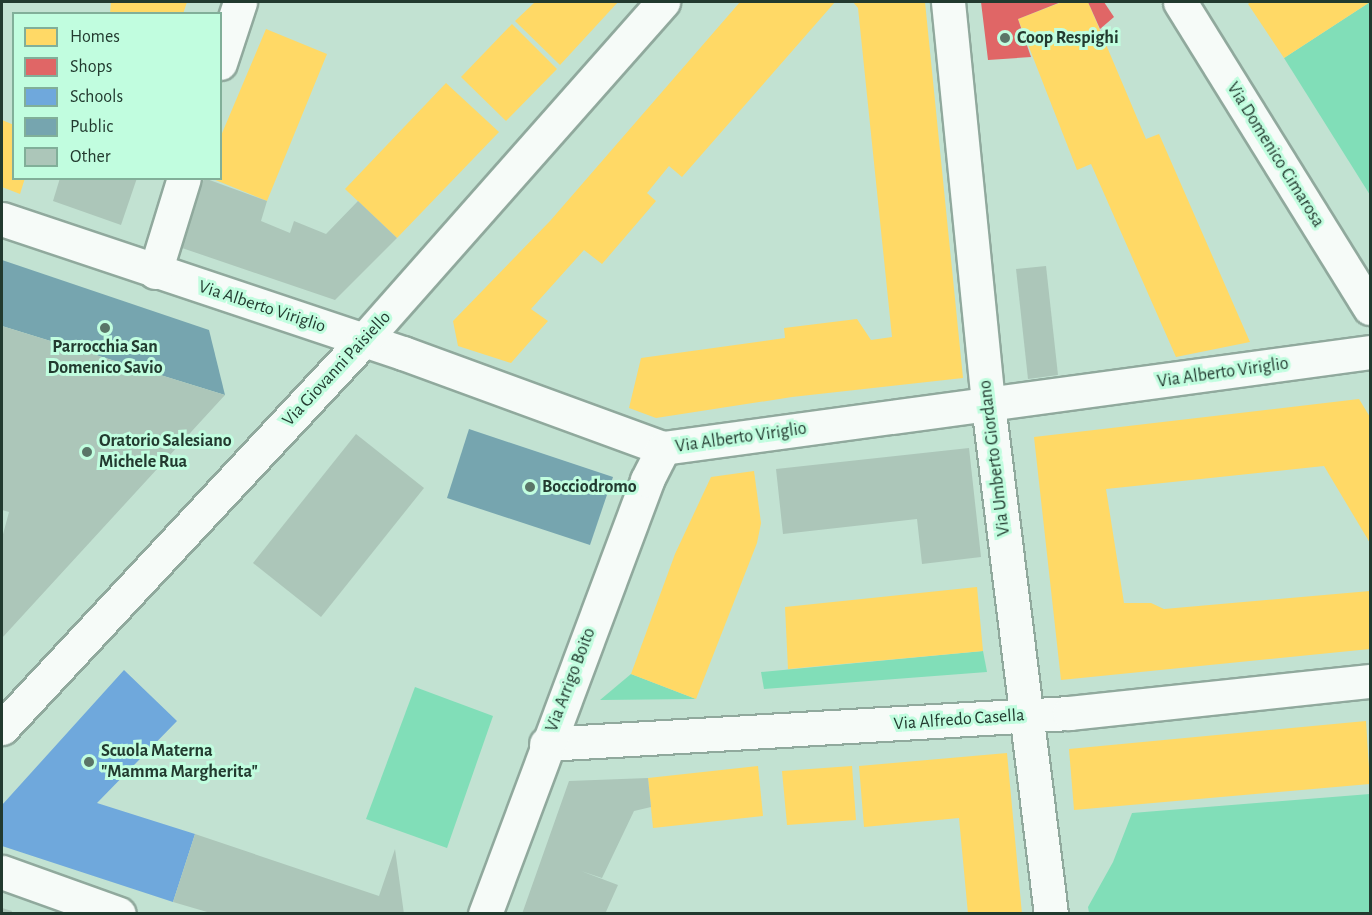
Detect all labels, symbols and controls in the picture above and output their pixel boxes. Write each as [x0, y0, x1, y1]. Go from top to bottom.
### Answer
legend [12, 12, 222, 180]
place label: Coop Respighi [1017, 27, 1119, 49]
text: Homes [70, 28, 120, 46]
marker: Coop Respighi [998, 31, 1012, 45]
text: Shops [70, 58, 112, 76]
street label: Via Domenico Cimarosa [1222, 78, 1328, 232]
text: Schools [70, 88, 123, 106]
text: Public [70, 118, 113, 136]
text: Other [70, 148, 111, 166]
street label: Via Alberto Viriglio [196, 276, 328, 338]
street label: Via Giovanni Paisiello [278, 307, 396, 431]
marker: Parrocchia San Domenico Savio [98, 321, 112, 335]
place label: Parrocchia San Domenico Savio [47, 337, 163, 380]
street label: Via Alberto Viriglio [1156, 353, 1290, 393]
street label: Via Umberto Giordano [975, 379, 1015, 537]
street label: Via Alberto Viriglio [674, 418, 808, 458]
place label: Oratorio Salesiano Michele Rua [99, 431, 232, 474]
marker: Oratorio Salesiano Michele Rua [80, 445, 94, 459]
place label: Bocciodromo [542, 476, 637, 498]
marker: Bocciodromo [523, 480, 537, 494]
street label: Via Arrigo Boito [541, 625, 601, 735]
street label: Via Alfredo Casella [893, 705, 1025, 735]
place label: Scuola Materna "Mamma Margherita" [101, 741, 258, 783]
marker: Scuola Materna "Mamma Margherita" [82, 755, 96, 769]

